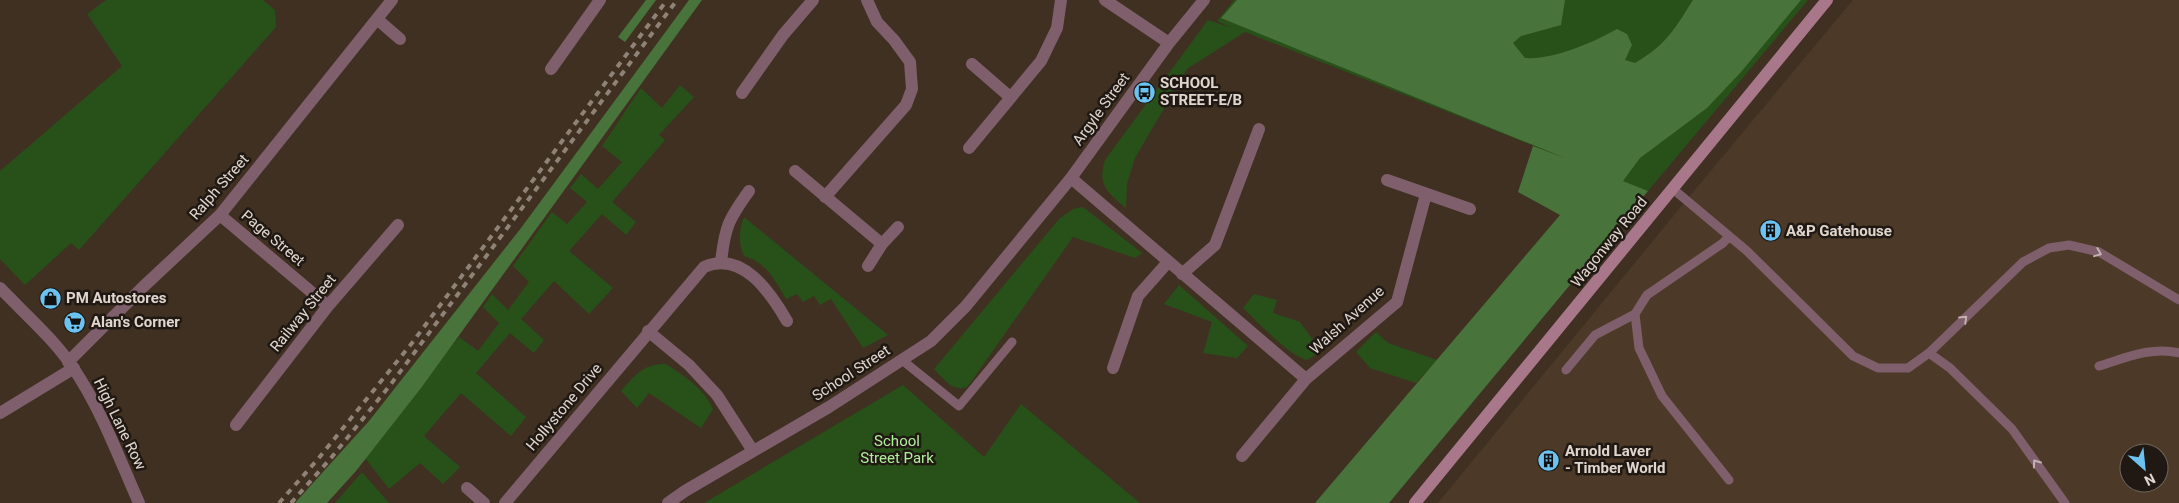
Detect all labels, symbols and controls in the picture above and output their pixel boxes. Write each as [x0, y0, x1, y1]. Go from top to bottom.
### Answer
street label: Argyle Street [1069, 69, 1133, 149]
place label: SCHOOL STREET-E/B [1160, 74, 1242, 109]
bus stop icon: SCHOOL STREET-E/B [1132, 80, 1156, 104]
street label: Ralph Street [186, 150, 252, 223]
street label: Wagonway Road [1567, 193, 1651, 291]
street label: Page Street [238, 206, 308, 270]
building icon: A&P Gatehouse [1758, 219, 1782, 243]
place label: A&P Gatehouse [1786, 222, 1892, 240]
one-way arrow [2093, 247, 2102, 258]
street label: Railway Street [266, 271, 340, 355]
street label: Walsh Avenue [1306, 282, 1388, 358]
shop icon: PM Autostores [38, 286, 62, 310]
place label: PM Autostores [66, 289, 167, 307]
supermarket icon: Alan's Corner [63, 310, 87, 334]
place label: Alan's Corner [91, 313, 180, 331]
one-way arrow [1958, 316, 1967, 325]
street label: School Street [809, 341, 893, 405]
street label: Hollystone Drive [522, 360, 606, 454]
street label: High Lane Row [90, 375, 150, 473]
park label: School Street Park [860, 432, 934, 467]
place label: Arnold Laver - Timber World [1565, 442, 1666, 477]
north arrow [2119, 443, 2169, 493]
building icon: Arnold Laver - Timber World [1537, 448, 1561, 472]
one-way arrow [2033, 459, 2042, 469]
text: N [2142, 470, 2158, 489]

